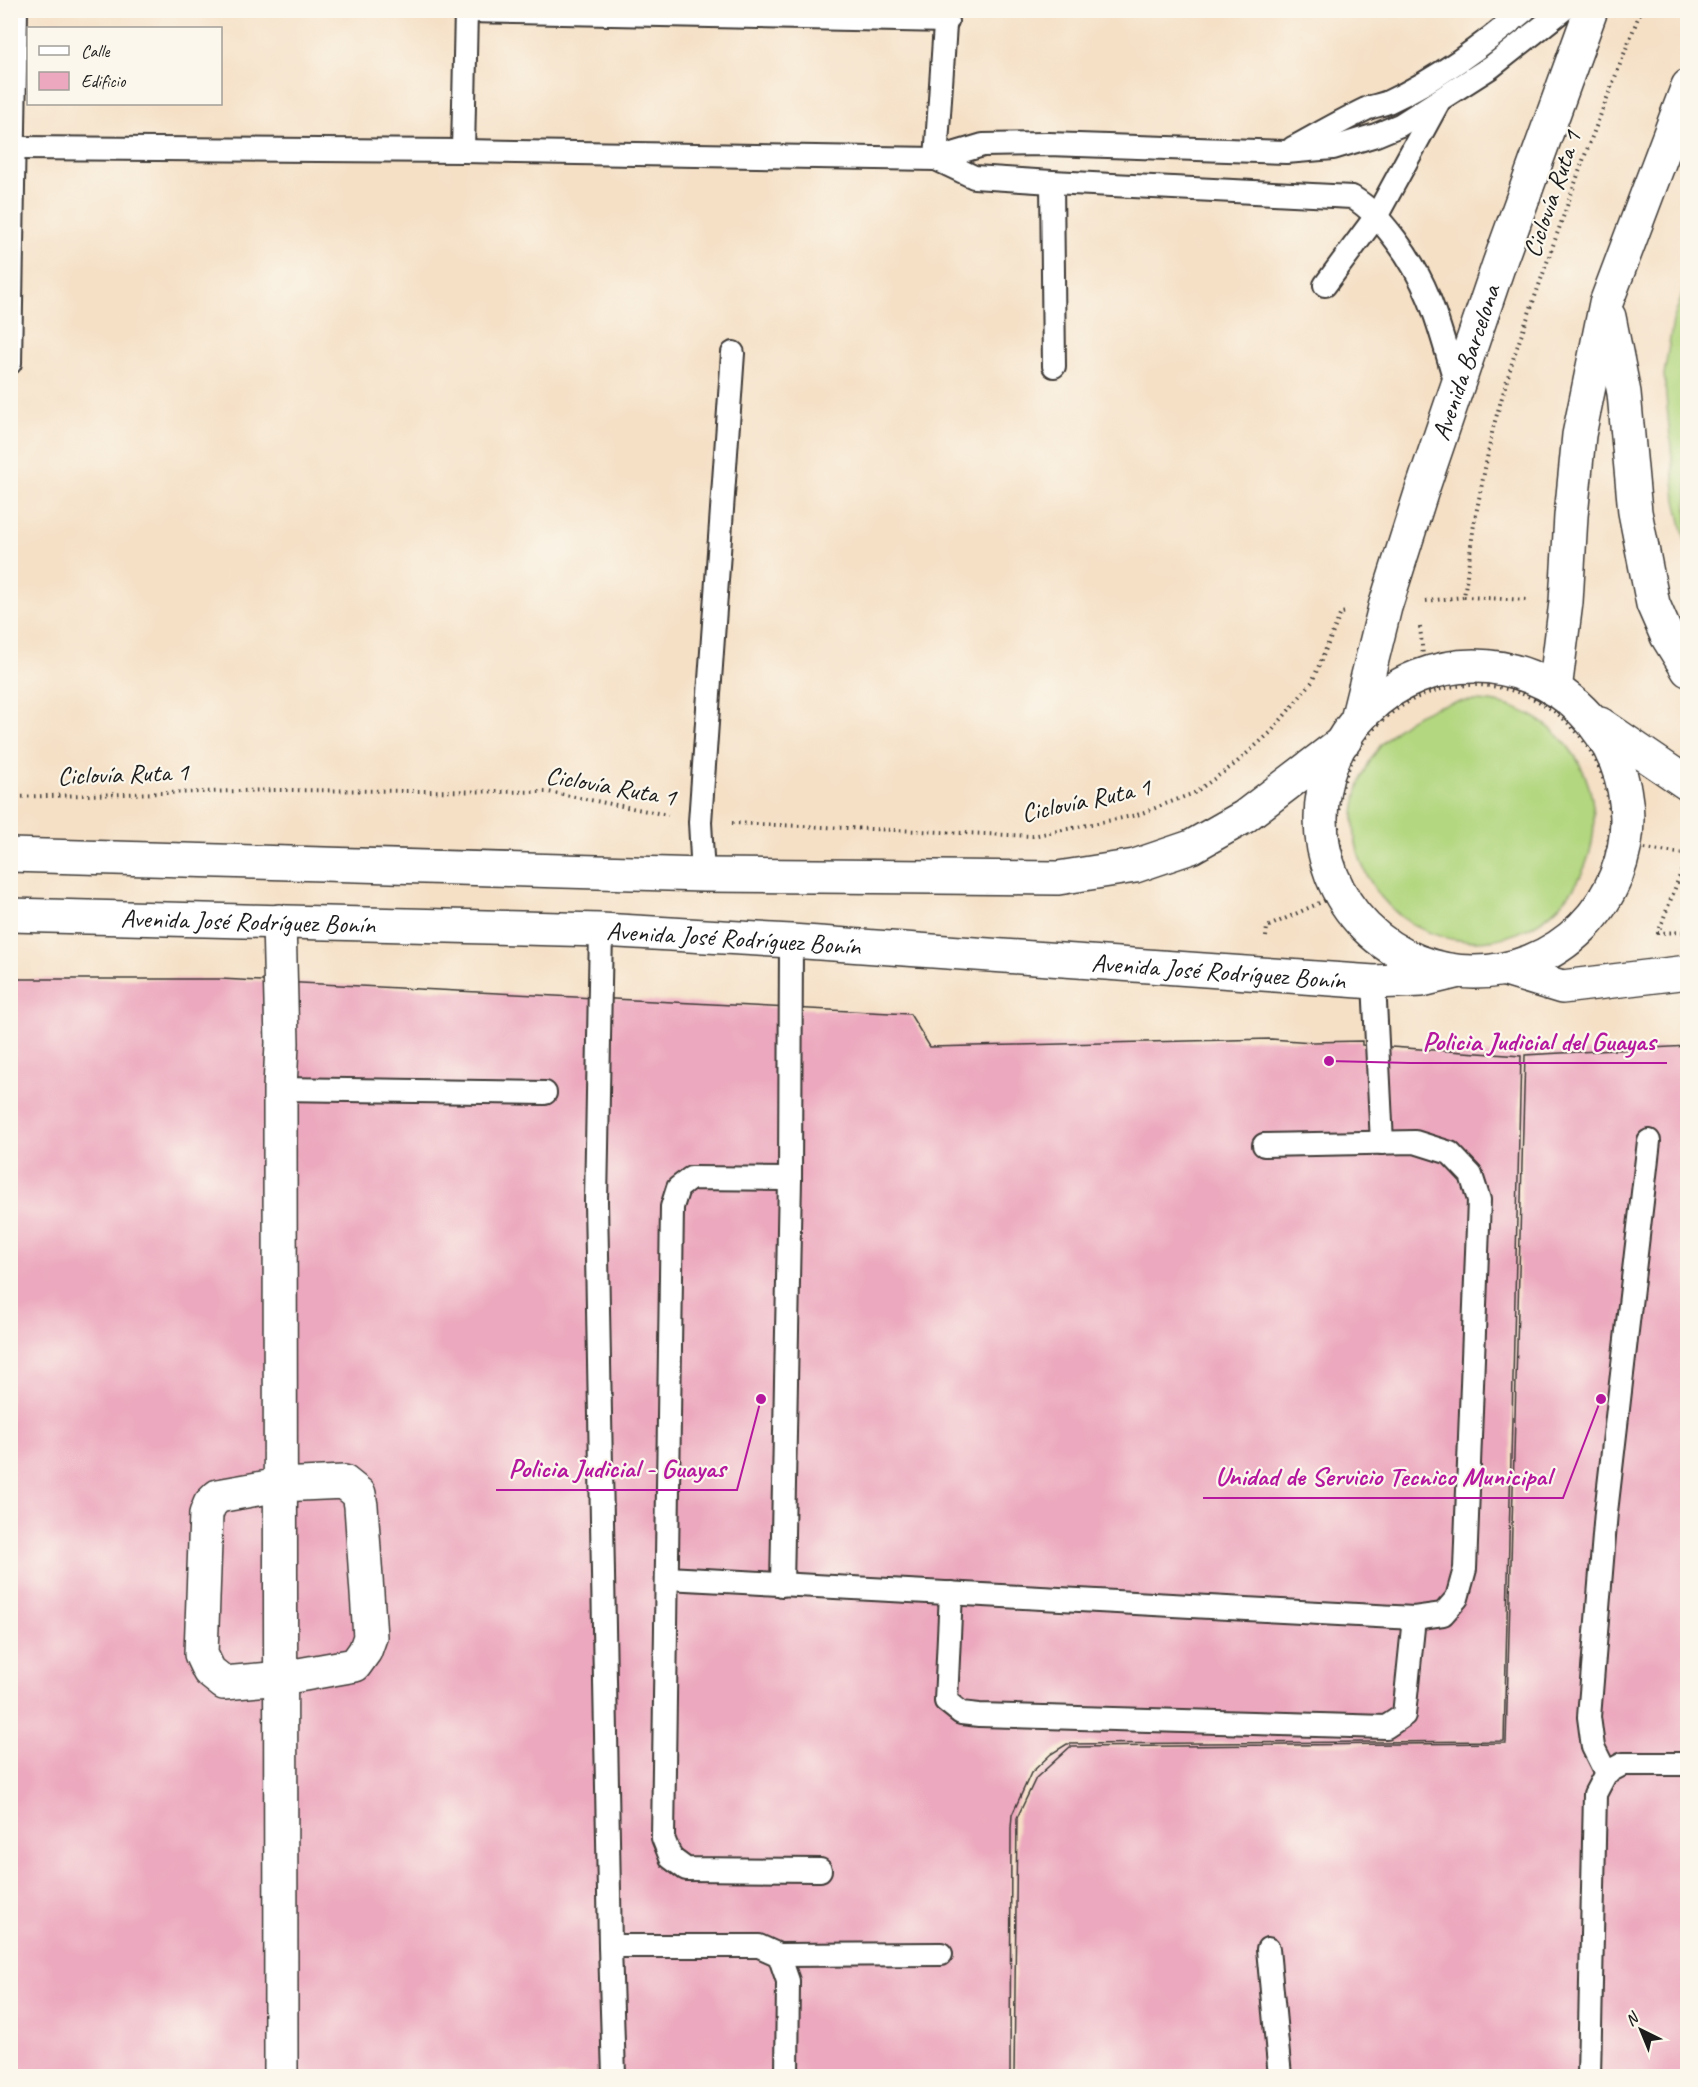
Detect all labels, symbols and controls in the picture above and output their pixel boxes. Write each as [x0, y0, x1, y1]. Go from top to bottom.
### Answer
legend [27, 27, 222, 105]
text: Calle [81, 40, 110, 62]
text: Edificio [81, 70, 127, 92]
street label: Ciclovía Ruta 1 [1515, 125, 1589, 261]
street label: Avenida Barcelona [1424, 279, 1508, 444]
street label: Ciclovía Ruta 1 [57, 755, 191, 793]
street label: Ciclovía Ruta 1 [543, 758, 680, 814]
street label: Ciclovía Ruta 1 [1018, 770, 1155, 830]
street label: Avenida José Rodríguez Bonín [120, 901, 377, 941]
street label: Avenida José Rodríguez Bonín [606, 914, 863, 962]
street label: Avenida José Rodríguez Bonín [1090, 946, 1348, 997]
callout: Policia Judicial del Guayas [1410, 1018, 1667, 1063]
text: Policia Judicial del Guayas [1422, 1024, 1658, 1058]
callout: Policia Judicial - Guayas [496, 1445, 737, 1490]
text: Policia Judicial - Guayas [508, 1451, 728, 1485]
callout: Unidad de Servicio Tecnico Municipal [1203, 1453, 1563, 1498]
text: Unidad de Servicio Tecnico Municipal [1215, 1459, 1556, 1493]
north arrow [1611, 2000, 1671, 2060]
text: N [1621, 2007, 1644, 2030]

